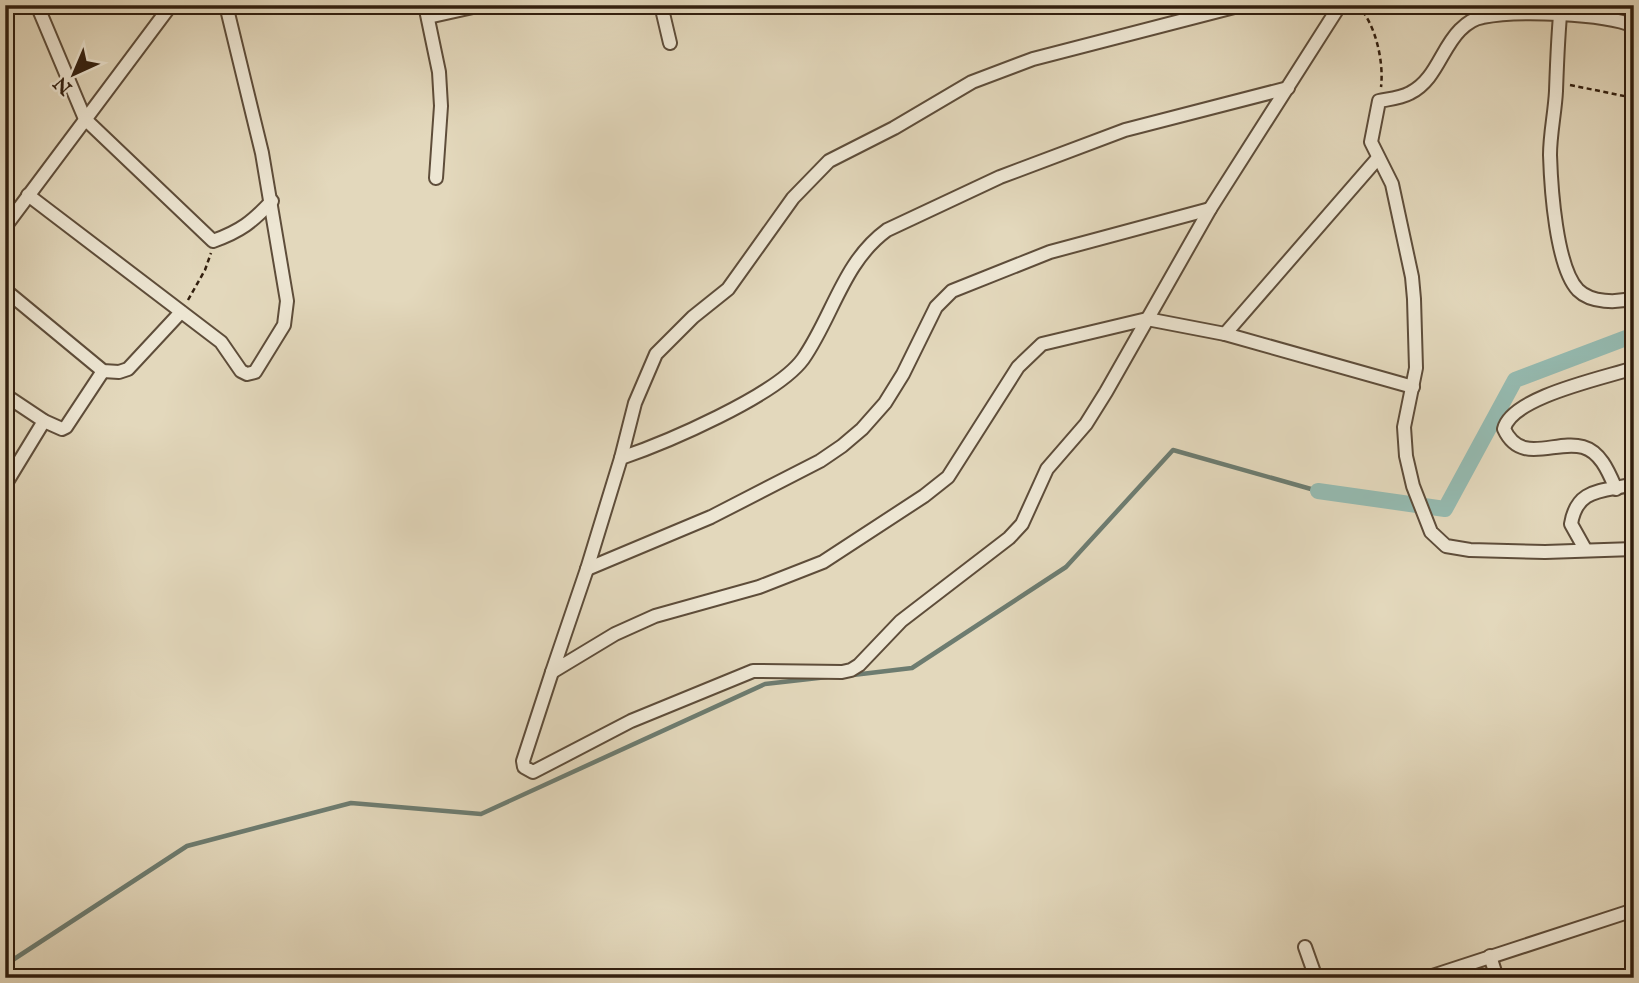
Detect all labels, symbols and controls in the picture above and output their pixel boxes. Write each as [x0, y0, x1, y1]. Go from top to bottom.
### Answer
north arrow [38, 38, 108, 108]
text: N [49, 70, 79, 100]

